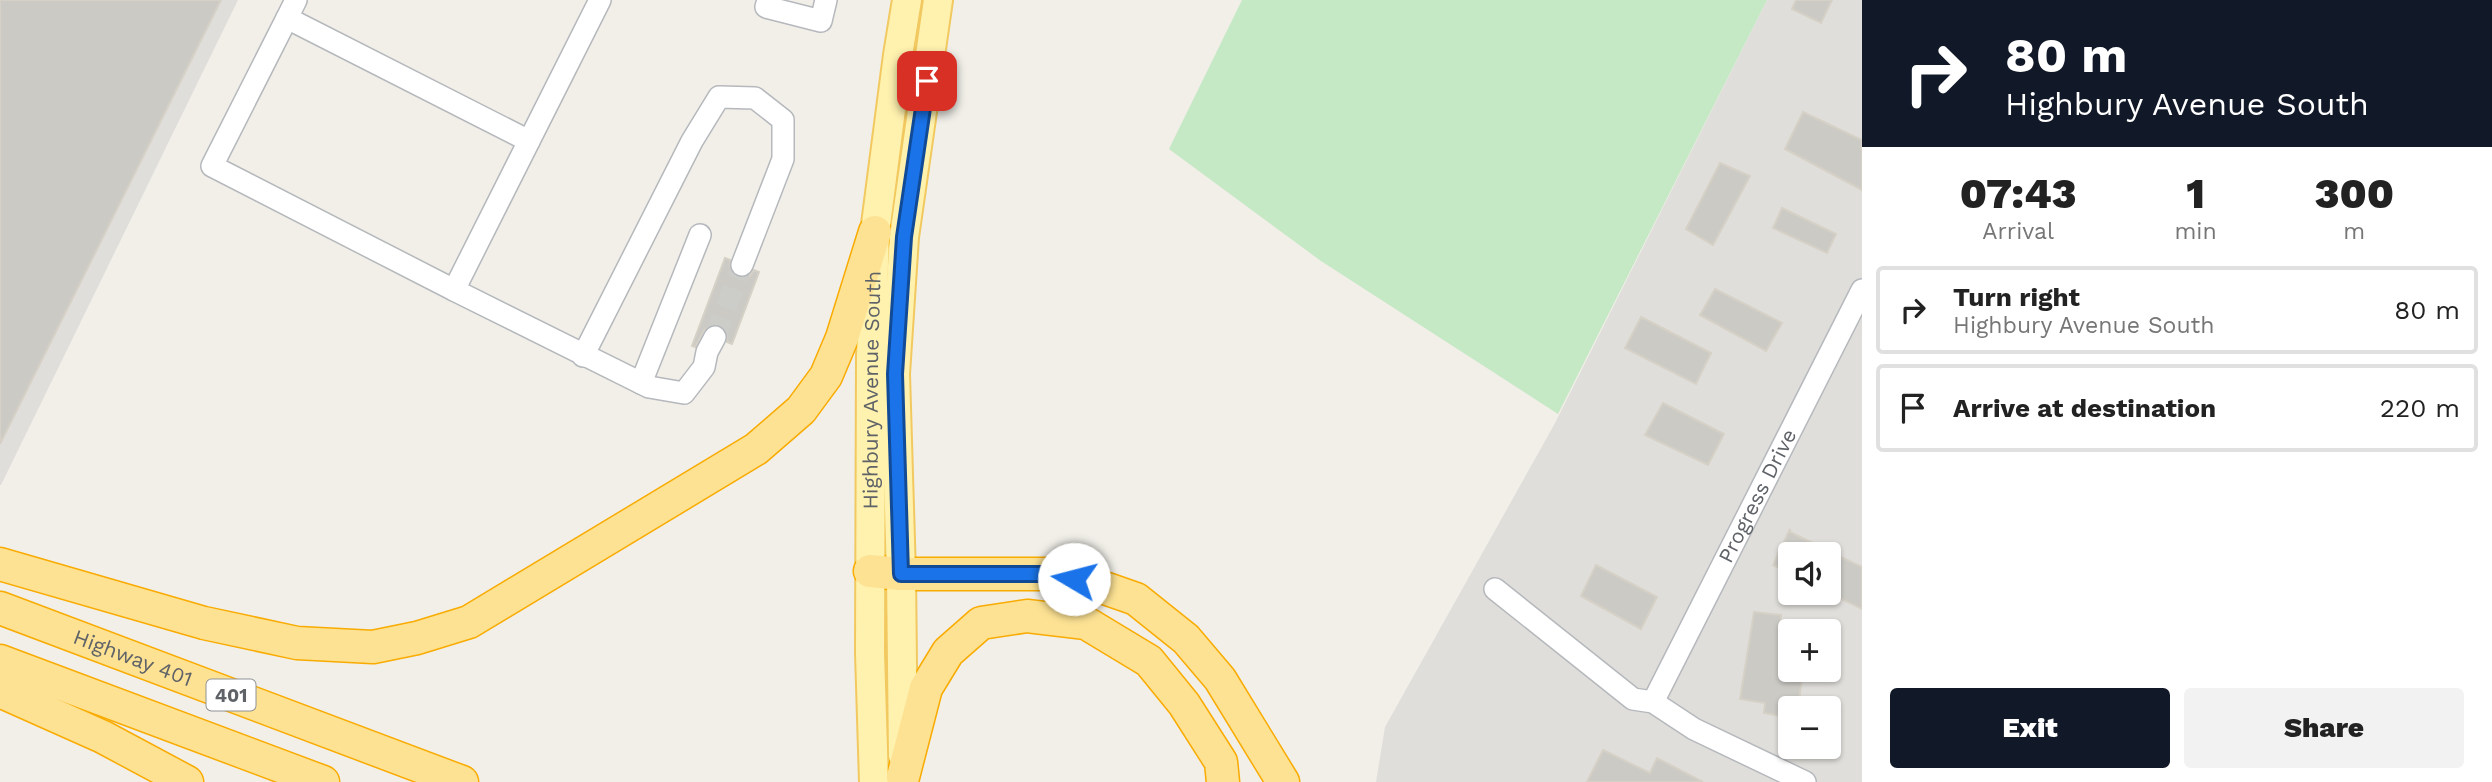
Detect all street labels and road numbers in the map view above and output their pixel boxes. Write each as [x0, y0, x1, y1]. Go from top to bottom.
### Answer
street label: Highbury Avenue South [857, 270, 886, 510]
street label: Progress Drive [1713, 425, 1801, 567]
street label: Highway 401 [70, 624, 196, 691]
road number: 401 [206, 680, 256, 710]

